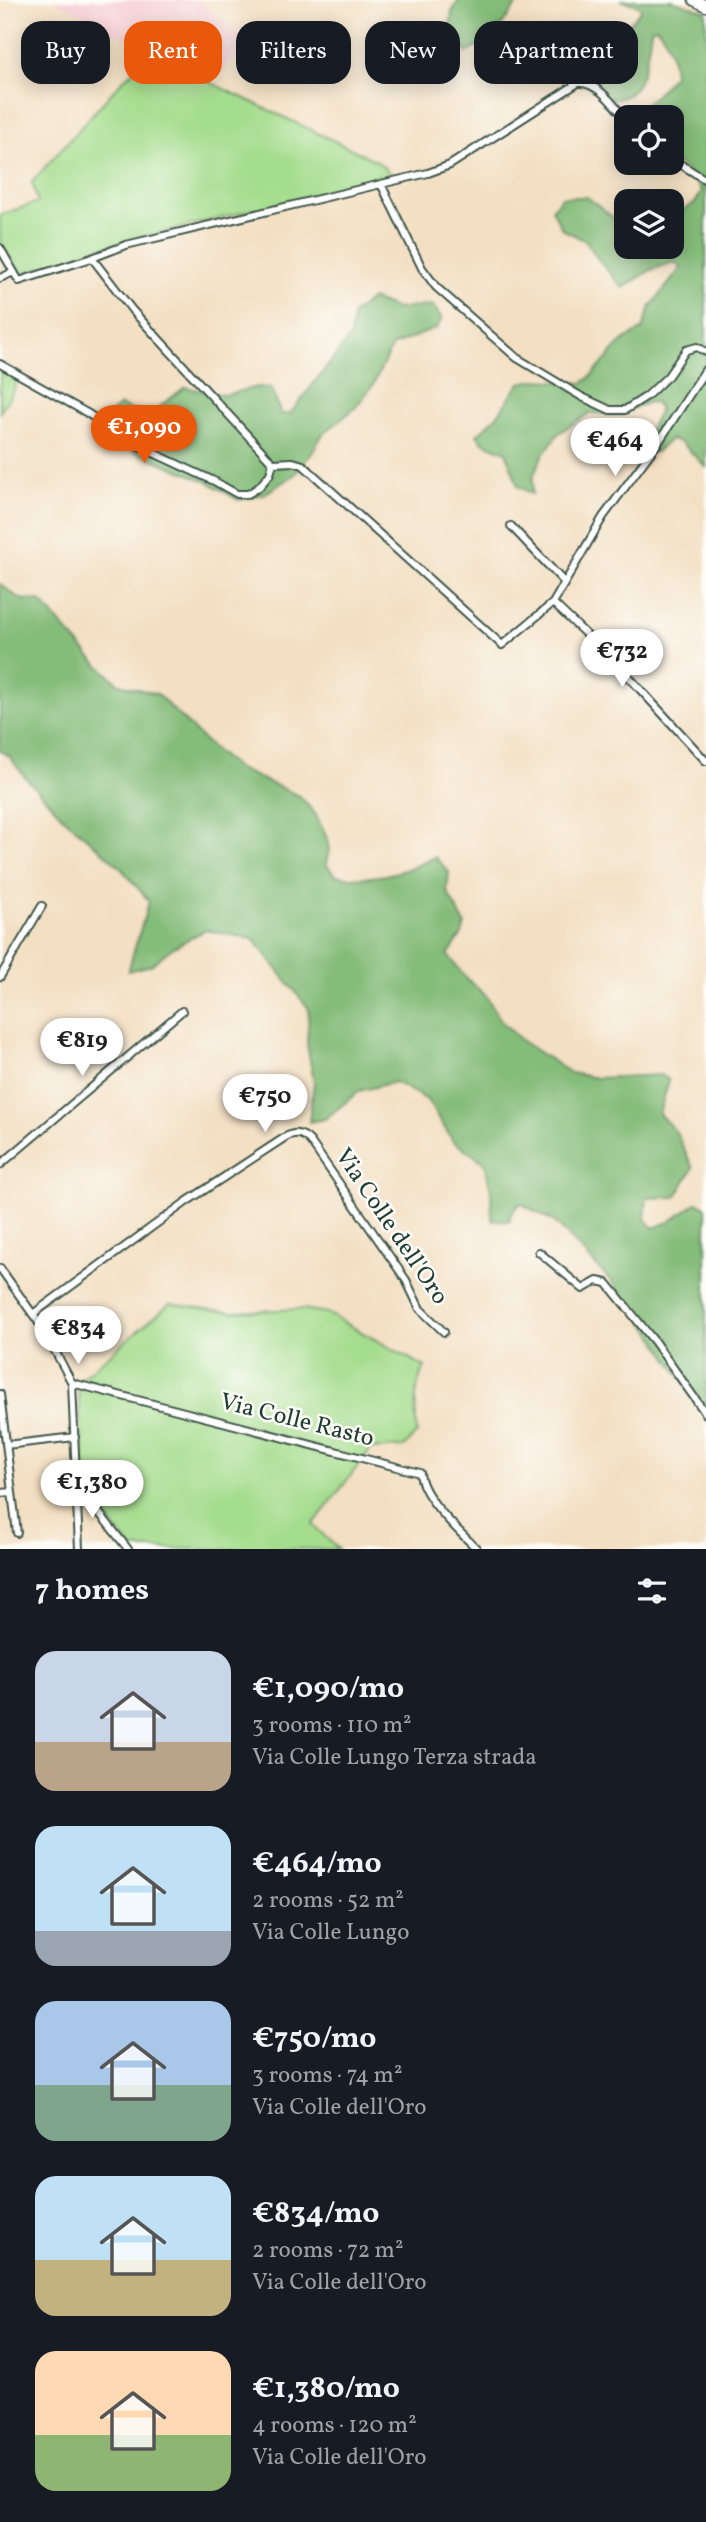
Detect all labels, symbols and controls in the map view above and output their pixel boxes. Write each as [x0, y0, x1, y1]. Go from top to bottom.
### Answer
chip: Buy [21, 21, 110, 84]
chip: Rent [124, 21, 222, 84]
chip: Filters [236, 21, 351, 84]
chip: New [365, 21, 460, 84]
chip: Apartment [474, 21, 638, 84]
map controls [614, 105, 684, 259]
button: locate [614, 105, 684, 175]
button: layers [614, 189, 684, 259]
pin: €1,090 [87, 406, 201, 465]
text: €1,090 [107, 412, 181, 444]
pin: €464 [574, 419, 656, 478]
text: €464 [586, 425, 644, 457]
pin: €732 [581, 630, 663, 689]
text: €732 [596, 636, 648, 668]
pin: €819 [41, 1018, 123, 1078]
text: €819 [56, 1025, 108, 1057]
pin: €750 [224, 1074, 306, 1134]
text: €750 [239, 1081, 291, 1113]
street label: Via Colle dell'Oro [326, 1142, 456, 1312]
pin: €834 [37, 1306, 119, 1366]
text: €834 [50, 1313, 106, 1345]
street label: Via Colle Rasto [216, 1385, 378, 1457]
pin: €1,380 [35, 1460, 149, 1520]
text: €1,380 [57, 1467, 127, 1499]
text: 7 homes [35, 1570, 149, 1612]
icon: filters [633, 1572, 671, 1610]
text: €1,090/mo [252, 1668, 404, 1710]
icon: home [91, 1679, 175, 1763]
text: 3 rooms · 110 m² [252, 1710, 412, 1742]
text: Via Colle Lungo Terza strada [252, 1742, 537, 1774]
text: €464/mo [252, 1843, 382, 1885]
icon: home [91, 1854, 175, 1938]
text: 2 rooms · 52 m² [252, 1885, 404, 1917]
text: Via Colle Lungo [252, 1917, 409, 1949]
text: €750/mo [252, 2018, 376, 2060]
icon: home [91, 2029, 175, 2113]
text: 3 rooms · 74 m² [252, 2060, 402, 2092]
text: Via Colle dell'Oro [252, 2092, 427, 2124]
text: €834/mo [252, 2193, 379, 2235]
icon: home [91, 2204, 175, 2288]
text: 2 rooms · 72 m² [252, 2235, 403, 2267]
text: Via Colle dell'Oro [252, 2267, 427, 2299]
text: €1,380/mo [252, 2368, 400, 2410]
icon: home [91, 2379, 175, 2463]
text: 4 rooms · 120 m² [252, 2410, 417, 2442]
text: Via Colle dell'Oro [252, 2442, 427, 2474]

